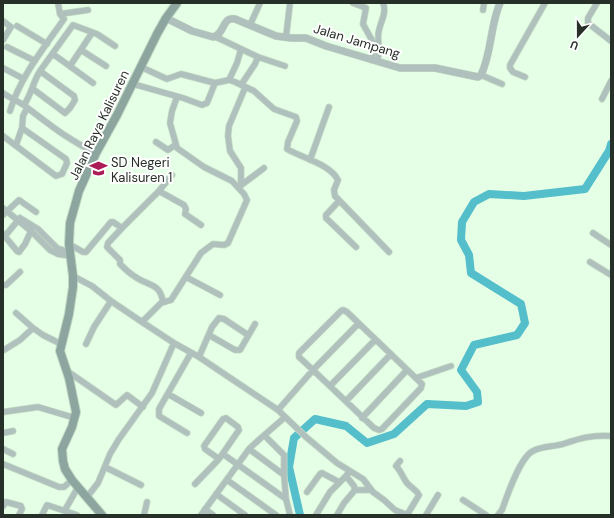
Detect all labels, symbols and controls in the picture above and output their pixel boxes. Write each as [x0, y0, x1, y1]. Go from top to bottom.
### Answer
north arrow [558, 16, 598, 56]
street label: Jalan Jampang [312, 20, 402, 62]
text: U [568, 37, 580, 53]
street label: Jalan Raya Kalisuren [65, 67, 133, 183]
place label: SD Negeri Kalisuren 1 [111, 154, 172, 186]
school or university icon: SD Negeri Kalisuren 1 [88, 159, 108, 179]

